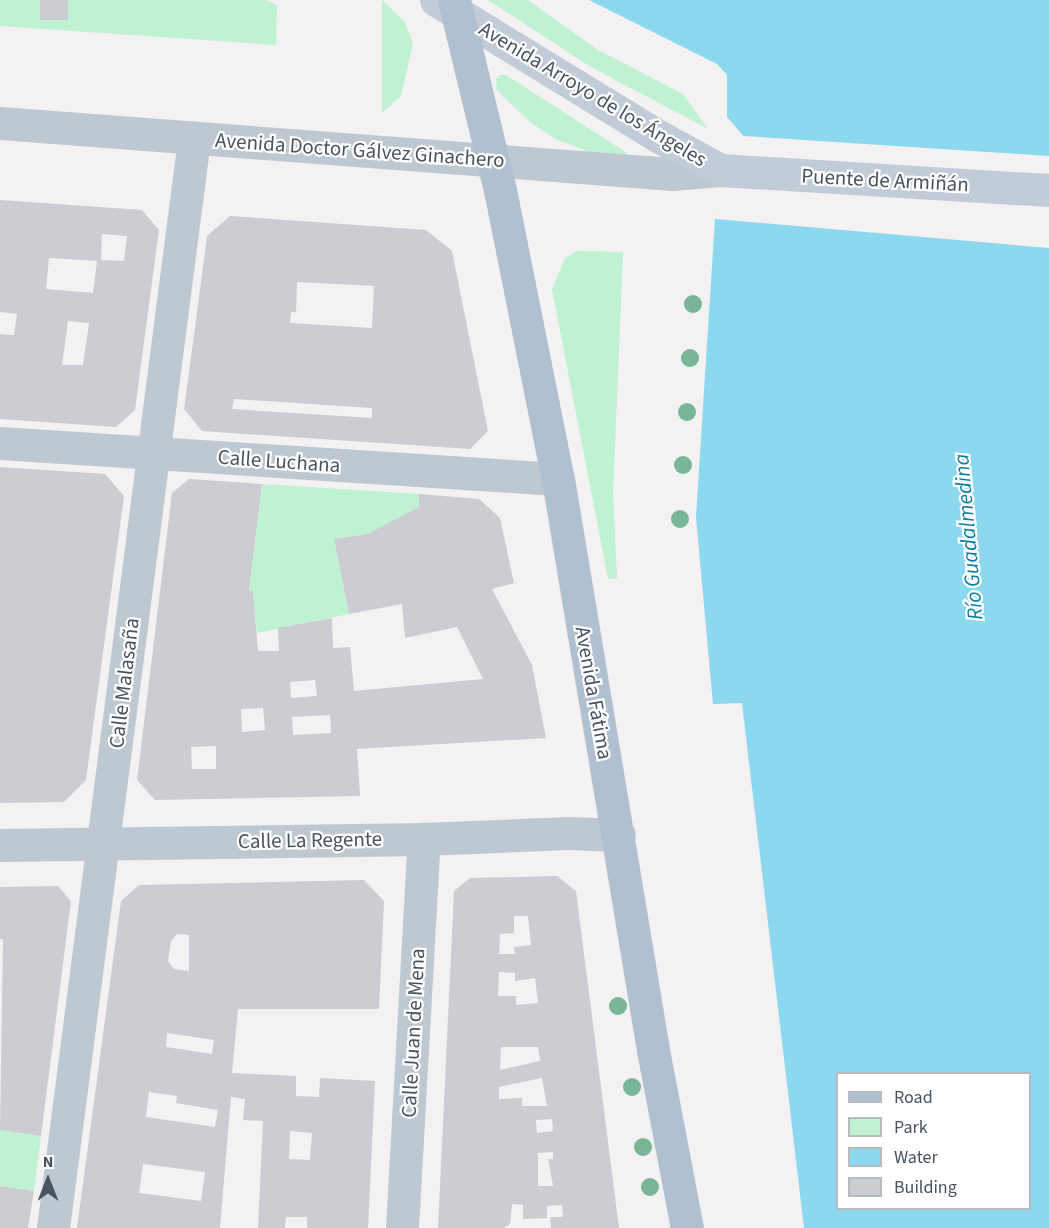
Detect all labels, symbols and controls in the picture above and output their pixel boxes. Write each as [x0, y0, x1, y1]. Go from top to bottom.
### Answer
street label: Avenida Arroyo de los Ángeles [475, 16, 711, 172]
street label: Avenida Doctor Gálvez Ginachero [214, 127, 506, 173]
street label: Puente de Armiñán [801, 163, 969, 197]
street label: Calle Luchana [217, 444, 341, 478]
water label: Río Guadalmedina [949, 453, 989, 621]
street label: Calle Malasaña [104, 616, 144, 750]
street label: Avenida Fátima [570, 624, 618, 762]
street label: Calle La Regente [238, 826, 382, 854]
street label: Calle Juan de Mena [396, 948, 430, 1118]
legend [836, 1072, 1031, 1210]
text: Road [894, 1085, 933, 1110]
text: Park [894, 1115, 928, 1140]
text: Water [894, 1145, 938, 1170]
north arrow [18, 1150, 78, 1210]
text: N [43, 1151, 53, 1173]
text: Building [894, 1175, 957, 1200]

